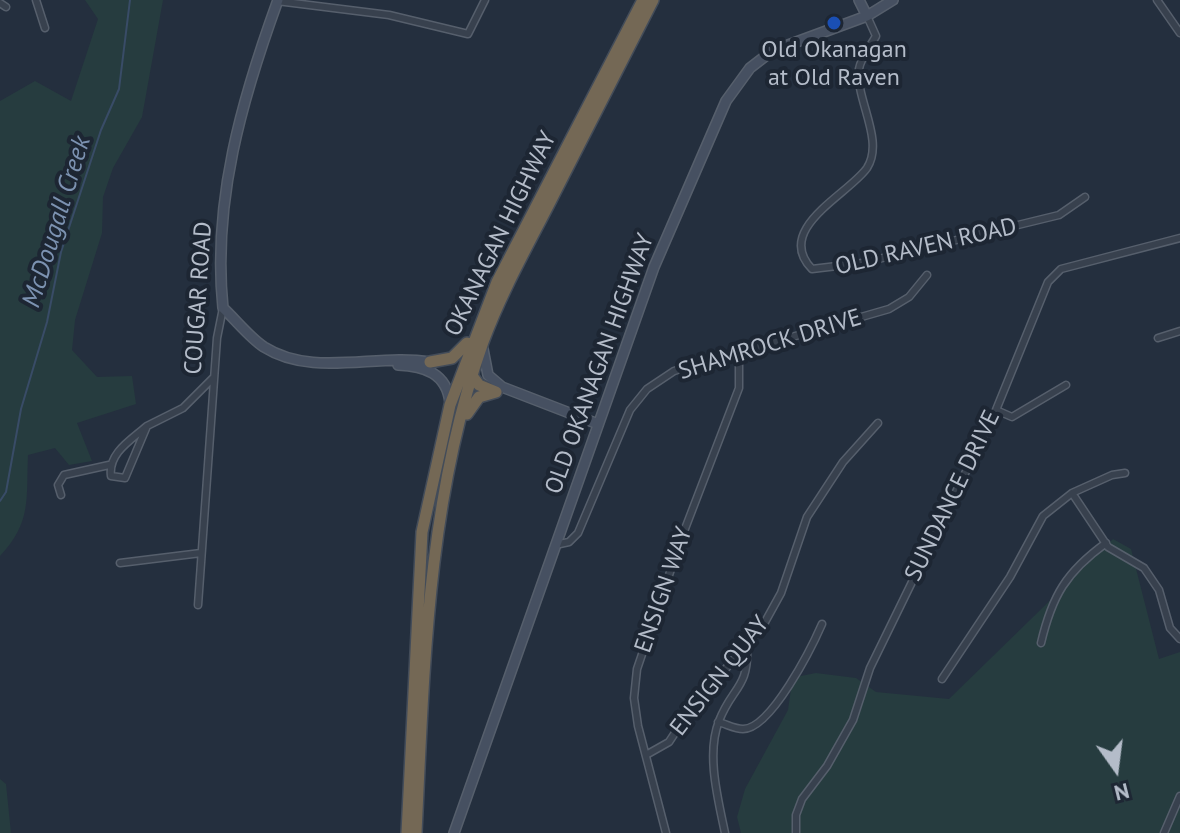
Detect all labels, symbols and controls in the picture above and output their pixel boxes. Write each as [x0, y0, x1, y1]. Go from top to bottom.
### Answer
marker: Old Okanagan at Old Raven [825, 14, 843, 32]
place label: Old Okanagan at Old Raven [761, 36, 907, 92]
street label: OKANAGAN HIGHWAY [439, 127, 563, 341]
water label: McDougall Creek [16, 133, 98, 311]
street label: OLD RAVEN ROAD [832, 212, 1020, 282]
street label: COUGAR ROAD [179, 221, 219, 375]
street label: OLD OKANAGAN HIGHWAY [539, 230, 661, 498]
street label: SHAMROCK DRIVE [675, 303, 865, 387]
street label: SUNDANCE DRIVE [899, 406, 1007, 586]
street label: ENSIGN WAY [629, 523, 699, 657]
street label: ENSIGN QUAY [664, 610, 776, 742]
north arrow [1076, 729, 1156, 809]
text: N [1111, 777, 1132, 808]

